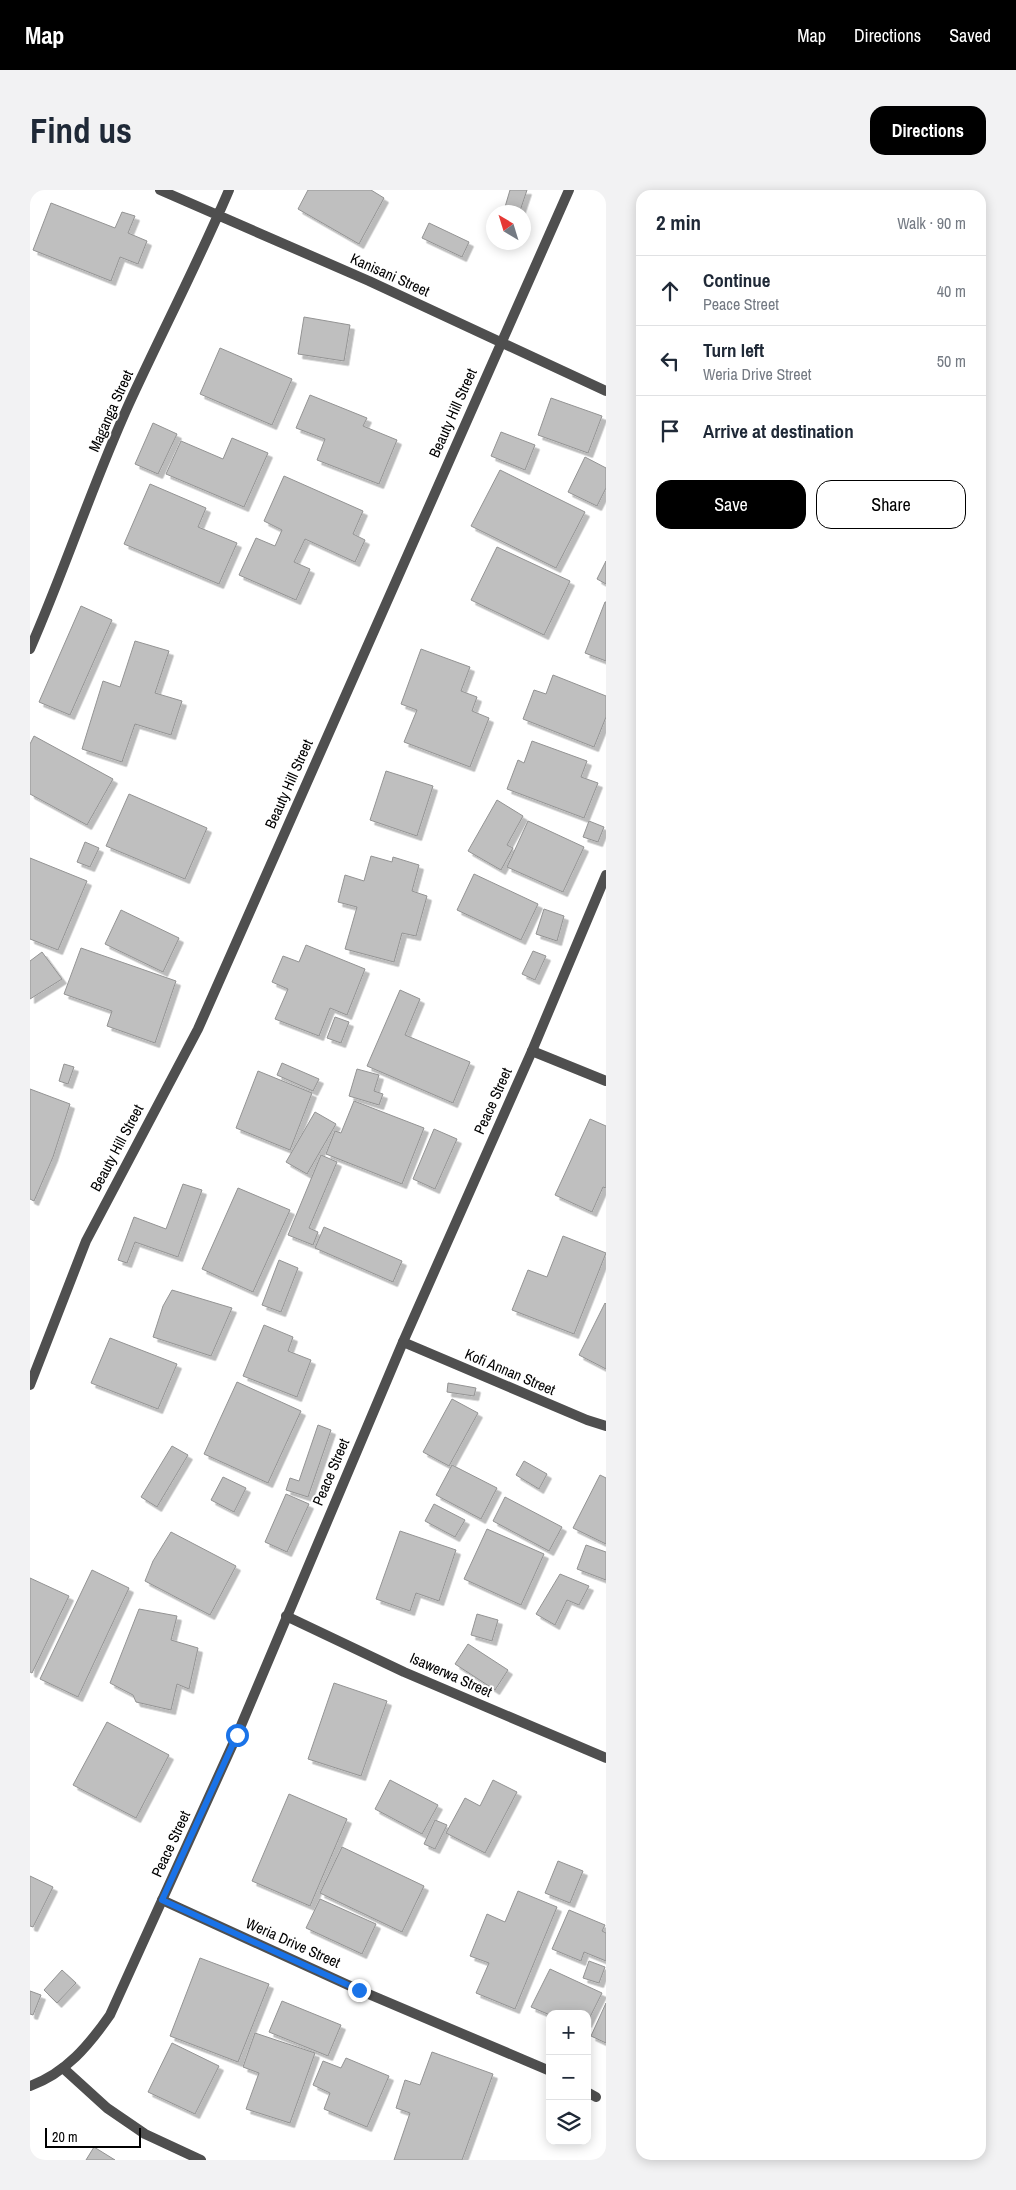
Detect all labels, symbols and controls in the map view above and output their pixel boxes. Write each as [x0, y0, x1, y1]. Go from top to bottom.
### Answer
text: Map [25, 19, 64, 51]
text: Map [797, 23, 826, 48]
text: Directions [854, 23, 921, 48]
text: Saved [949, 23, 991, 48]
button: Directions [870, 106, 986, 155]
text: Find us [30, 107, 132, 154]
north arrow [486, 205, 531, 250]
text: 2 min [656, 208, 701, 237]
text: Walk · 90 m [897, 212, 966, 234]
street label: Kanisani Street [347, 248, 434, 302]
text: Continue [703, 267, 771, 293]
icon: ahead [656, 277, 684, 305]
text: 40 m [937, 280, 966, 302]
text: Peace Street [703, 293, 779, 315]
text: Turn left [703, 337, 764, 363]
icon: left [656, 347, 684, 375]
text: 50 m [937, 350, 966, 372]
text: Weria Drive Street [703, 363, 811, 385]
street label: Beauty Hill Street [423, 364, 482, 461]
street label: Maganga Street [83, 366, 138, 455]
icon: arrive [656, 417, 684, 445]
text: Arrive at destination [703, 418, 854, 444]
button: Save [656, 480, 806, 529]
button: Share [816, 480, 966, 529]
street label: Beauty Hill Street [259, 735, 318, 832]
street label: Peace Street [468, 1064, 517, 1138]
street label: Beauty Hill Street [85, 1100, 149, 1195]
street label: Kofi Annan Street [462, 1343, 559, 1400]
street label: Peace Street [307, 1434, 354, 1509]
street label: Isawerwa Street [407, 1647, 496, 1702]
route start [226, 1724, 249, 1747]
street label: Peace Street [146, 1807, 195, 1880]
street label: Weria Drive Street [242, 1912, 344, 1973]
route end [348, 1979, 371, 2002]
map controls [546, 2010, 591, 2145]
button: + [546, 2010, 591, 2055]
button: − [546, 2055, 591, 2100]
button: layers [546, 2100, 591, 2145]
scale bar [45, 2125, 141, 2148]
text: 20 m [52, 2128, 78, 2146]

